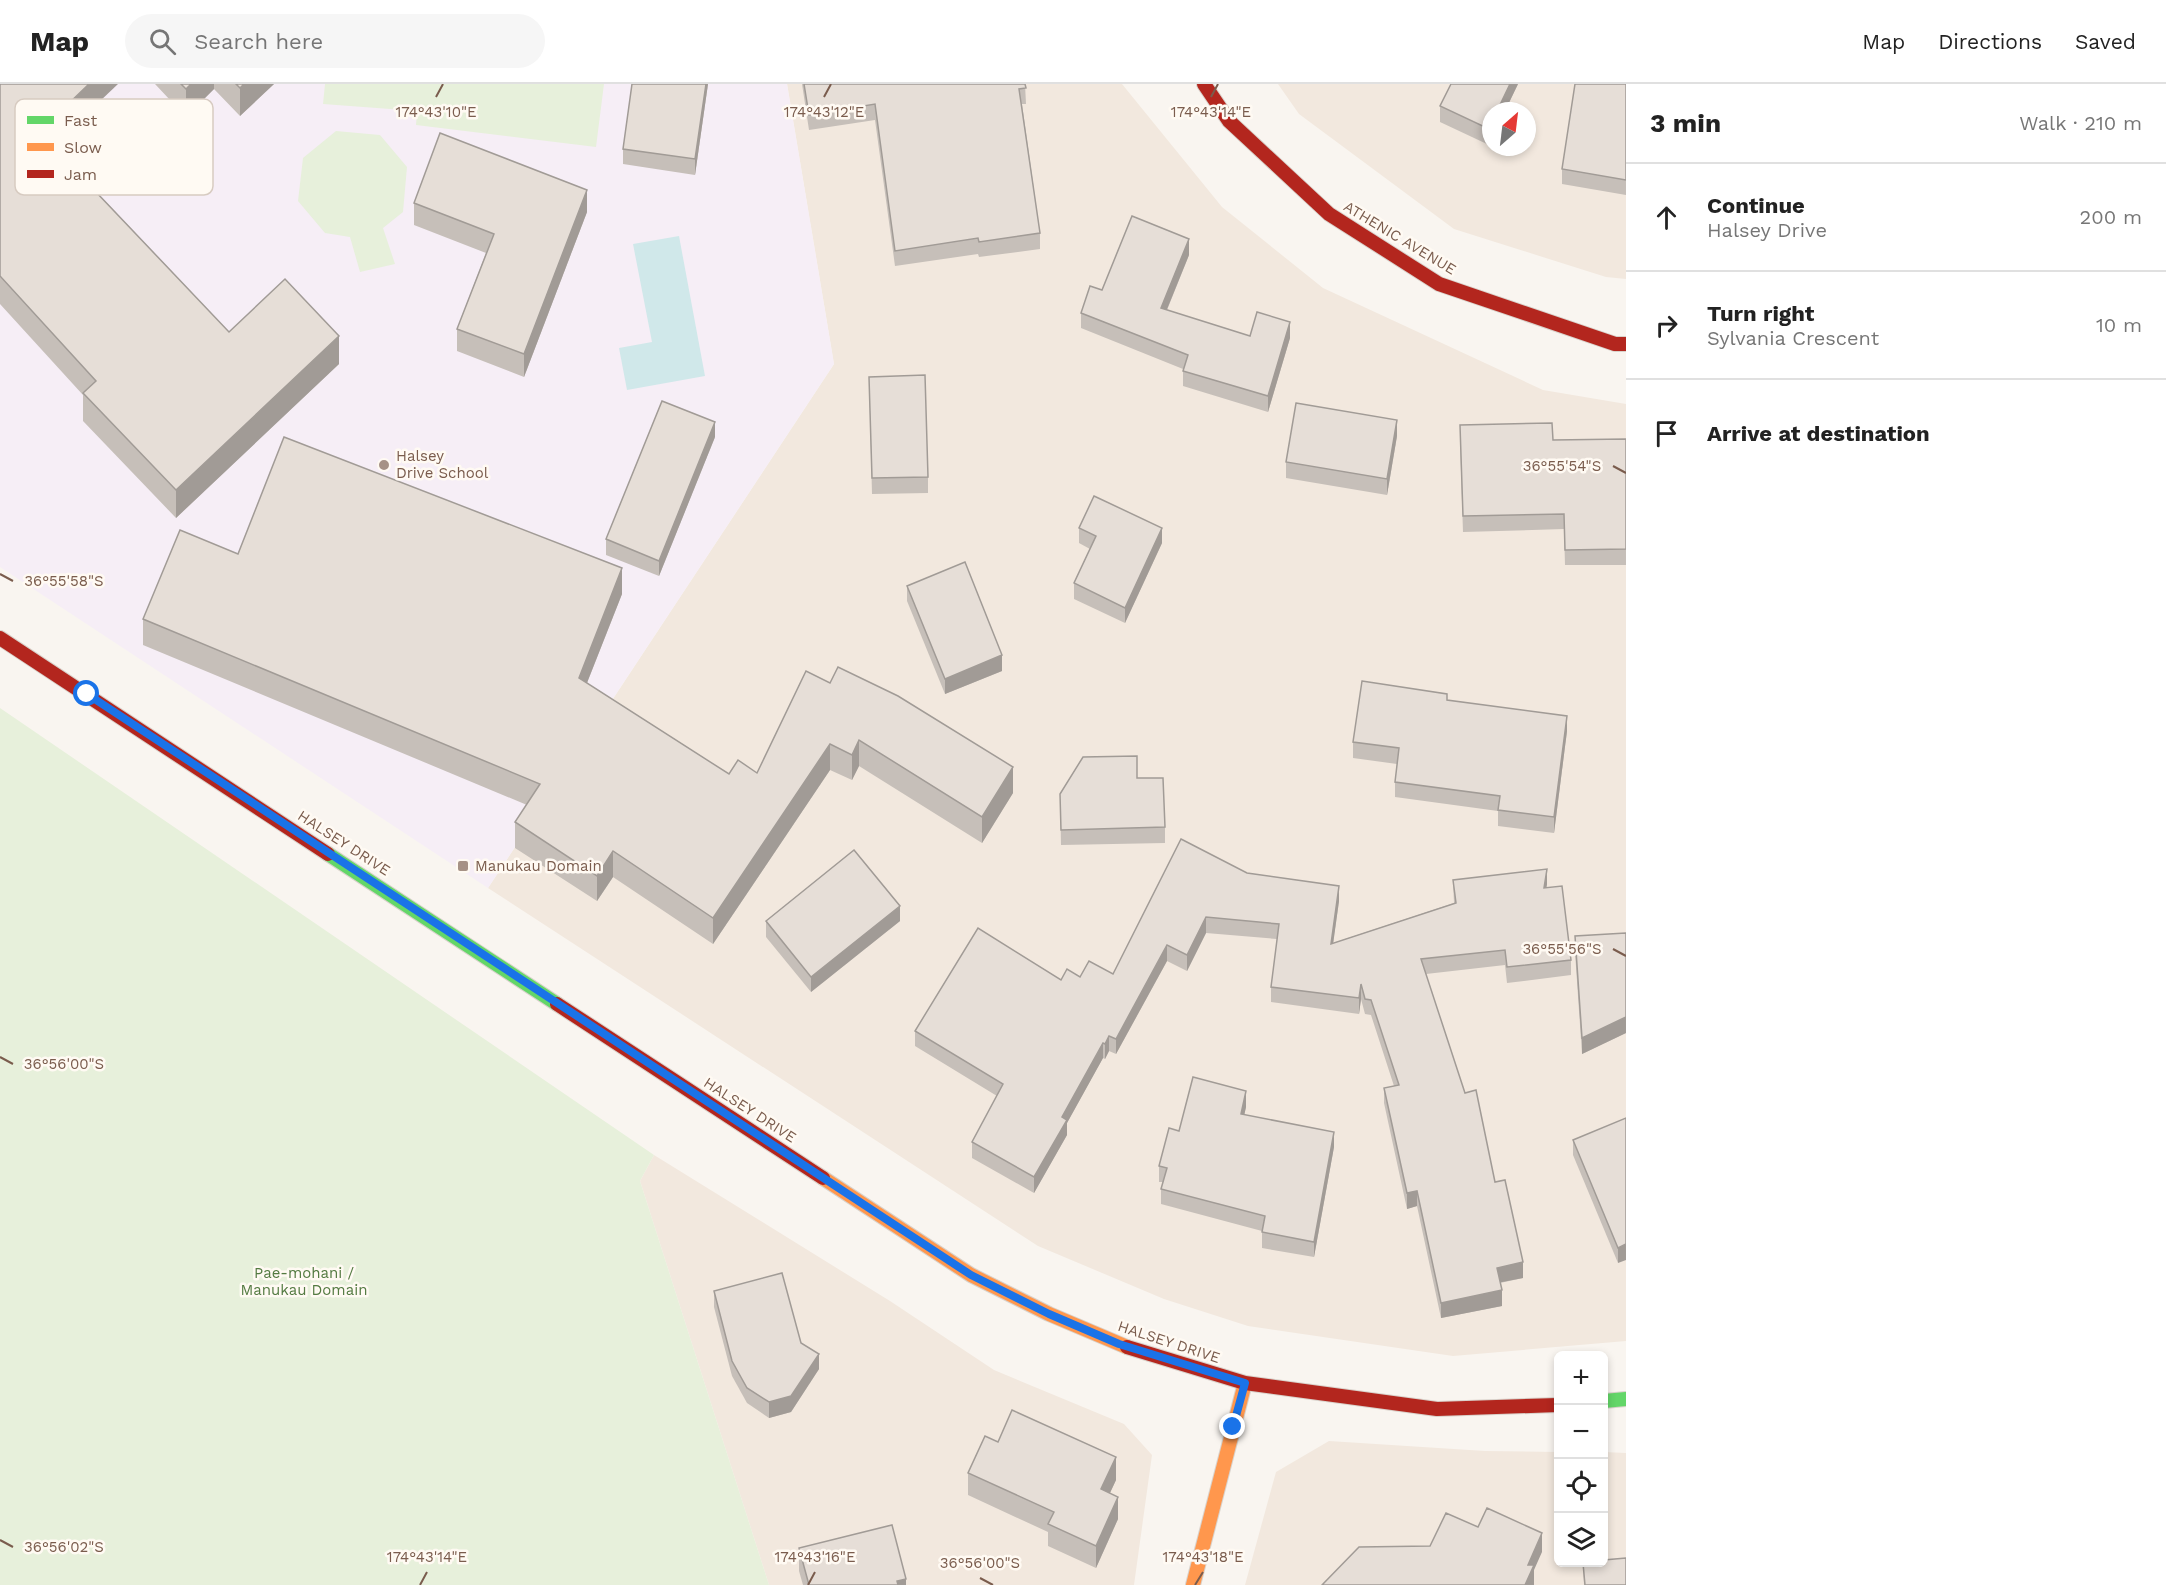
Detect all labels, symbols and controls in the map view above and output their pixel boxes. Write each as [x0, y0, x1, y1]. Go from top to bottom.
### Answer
search box [125, 14, 545, 68]
text: Map [30, 25, 89, 58]
icon: search [146, 25, 179, 58]
text: Search here [194, 29, 323, 54]
text: Map [1862, 29, 1905, 54]
text: Directions [1938, 29, 2042, 54]
text: Saved [2075, 29, 2136, 54]
legend [15, 99, 213, 195]
north arrow [1482, 102, 1536, 156]
text: 174°43'10"E [395, 103, 477, 121]
text: 174°43'12"E [784, 103, 864, 121]
text: 174°43'14"E [1171, 103, 1251, 121]
text: 3 min [1650, 108, 1721, 138]
text: Fast [64, 111, 97, 130]
text: Walk · 210 m [2019, 111, 2142, 135]
text: Slow [64, 138, 102, 157]
text: Jam [64, 165, 97, 184]
text: Continue [1707, 193, 1805, 218]
street label: ATHENIC AVENUE [1341, 197, 1459, 279]
icon: ahead [1650, 201, 1683, 234]
text: 200 m [2080, 205, 2142, 229]
text: Halsey Drive [1707, 218, 1827, 242]
text: Turn right [1707, 301, 1814, 326]
icon: right [1650, 309, 1683, 342]
text: 10 m [2096, 313, 2142, 337]
text: Sylvania Crescent [1707, 326, 1879, 350]
icon: arrive [1650, 417, 1683, 450]
text: Arrive at destination [1707, 421, 1930, 446]
place label: Halsey Drive School [396, 447, 489, 482]
text: 36°55'54"S [1523, 457, 1601, 475]
marker: Halsey Drive School [377, 458, 391, 472]
text: 36°55'58"S [24, 572, 104, 590]
route start [73, 680, 99, 706]
street label: HALSEY DRIVE [294, 806, 394, 880]
place label: Manukau Domain [475, 857, 602, 875]
marker: Manukau Domain [456, 859, 470, 873]
text: 36°55'56"S [1522, 940, 1602, 958]
text: 36°56'00"S [24, 1055, 104, 1073]
street label: HALSEY DRIVE [700, 1073, 800, 1147]
park label: Pae-mohani / Manukau Domain [241, 1264, 367, 1299]
street label: HALSEY DRIVE [1116, 1317, 1222, 1367]
map controls [1554, 1351, 1608, 1567]
button: + [1554, 1351, 1608, 1405]
button: − [1554, 1405, 1608, 1459]
route end [1219, 1413, 1245, 1439]
button: locate [1554, 1459, 1608, 1513]
button: layers [1554, 1513, 1608, 1567]
text: 36°56'02"S [24, 1538, 104, 1556]
text: 174°43'14"E [387, 1548, 467, 1566]
text: 174°43'16"E [775, 1548, 855, 1566]
text: 174°43'18"E [1162, 1548, 1244, 1566]
text: 36°56'00"S [940, 1554, 1020, 1572]

